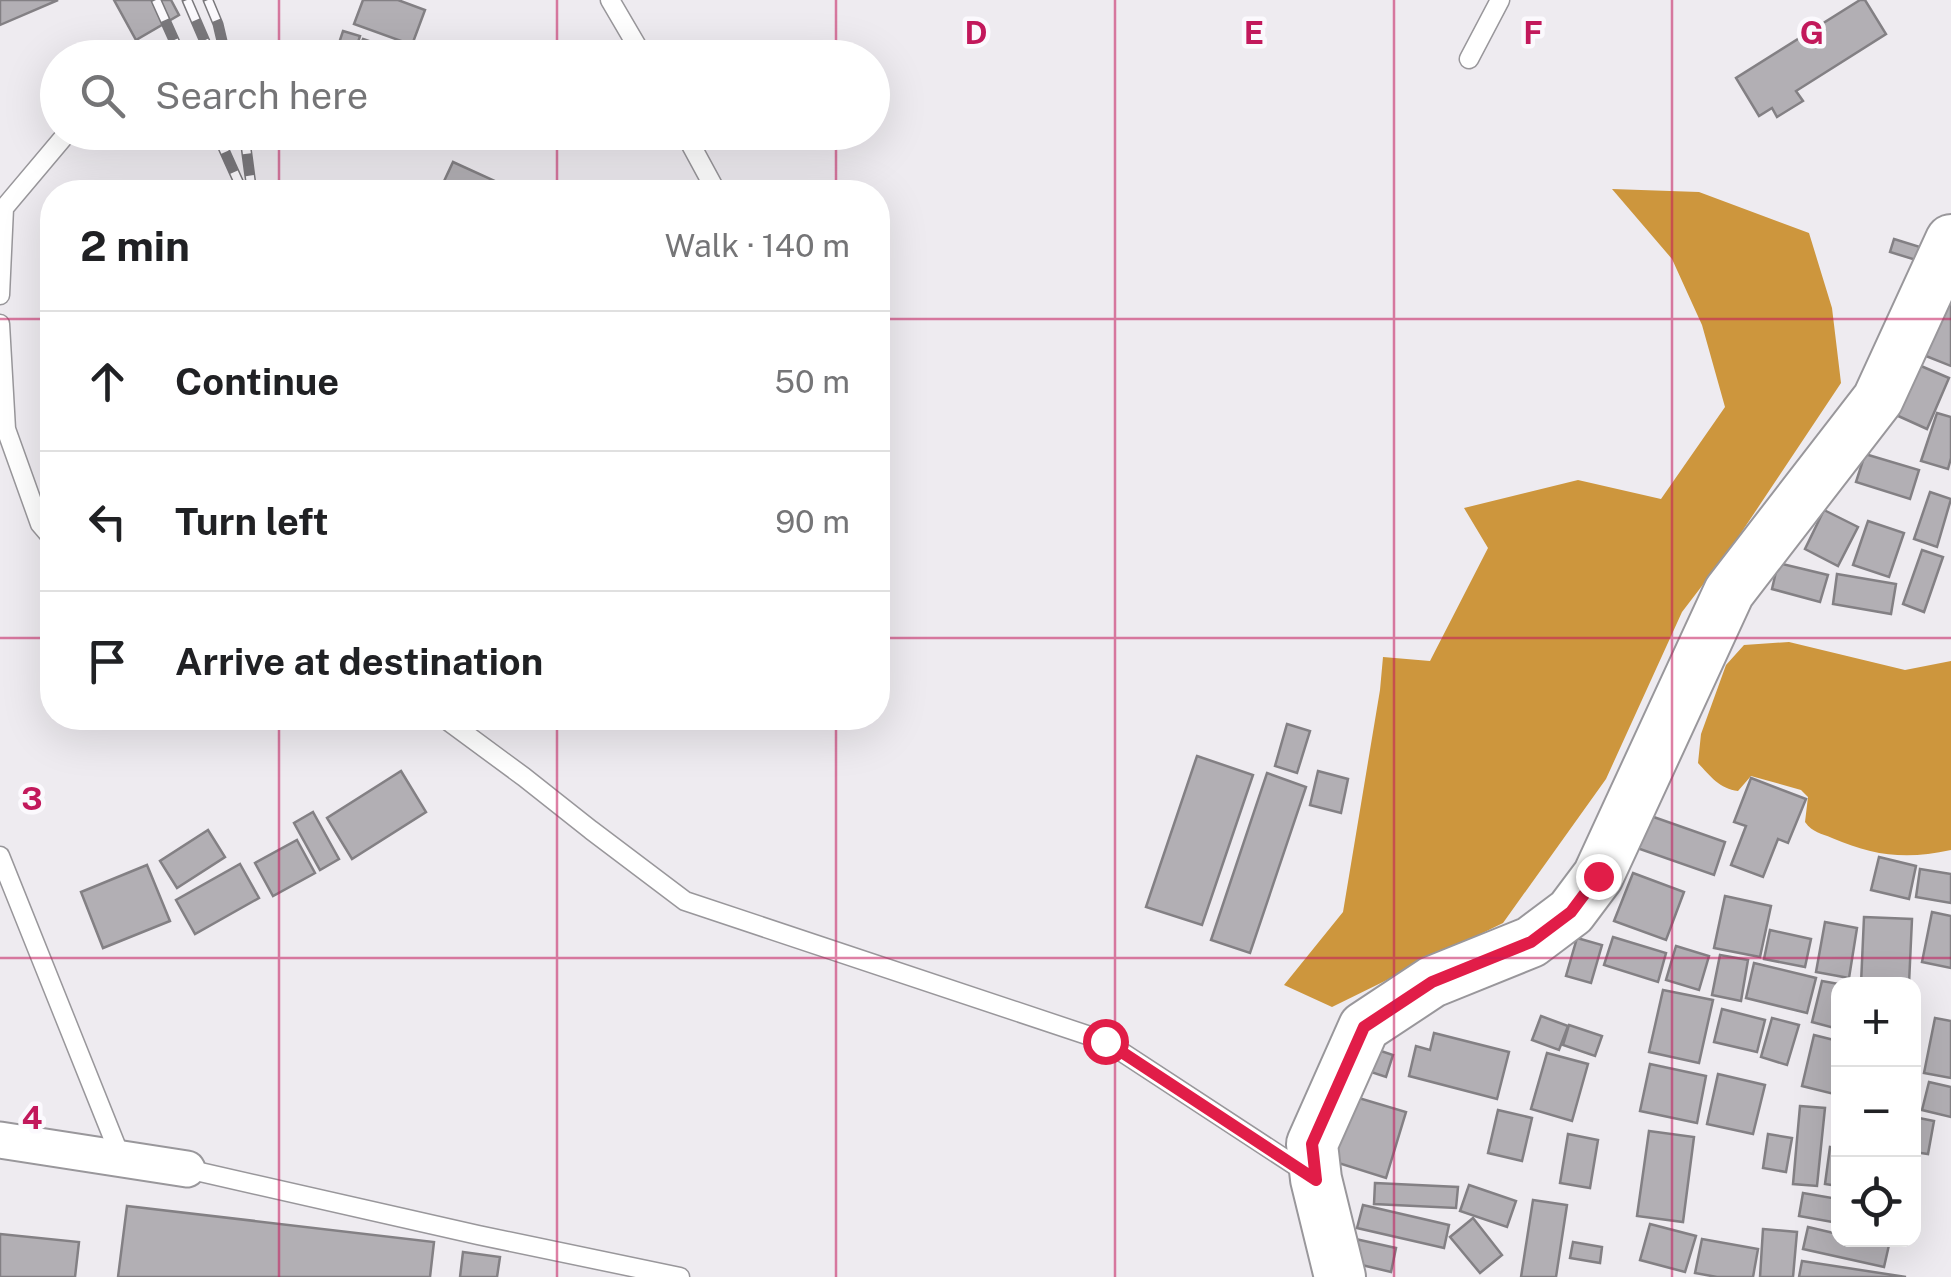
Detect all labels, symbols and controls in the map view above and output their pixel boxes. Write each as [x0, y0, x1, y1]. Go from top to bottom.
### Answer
text: D [964, 14, 988, 51]
text: E [1244, 14, 1264, 51]
text: F [1523, 14, 1543, 51]
text: G [1800, 14, 1824, 51]
search box [40, 40, 890, 150]
icon: search [75, 68, 130, 123]
text: Search here [155, 73, 368, 118]
text: 2 min [80, 221, 190, 270]
text: Walk · 140 m [665, 227, 850, 264]
icon: ahead [80, 354, 135, 409]
text: Continue [175, 359, 339, 404]
text: 50 m [774, 363, 850, 400]
icon: left [80, 494, 135, 549]
text: Turn left [175, 499, 329, 544]
text: 90 m [775, 503, 850, 540]
icon: arrive [80, 634, 135, 689]
text: Arrive at destination [175, 639, 543, 684]
text: 3 [21, 780, 43, 817]
route end [1576, 854, 1622, 900]
map controls [1831, 977, 1921, 1247]
button: + [1831, 977, 1921, 1067]
route start [1083, 1019, 1129, 1065]
button: − [1831, 1067, 1921, 1157]
text: 4 [22, 1099, 43, 1136]
button: locate [1831, 1157, 1921, 1247]

